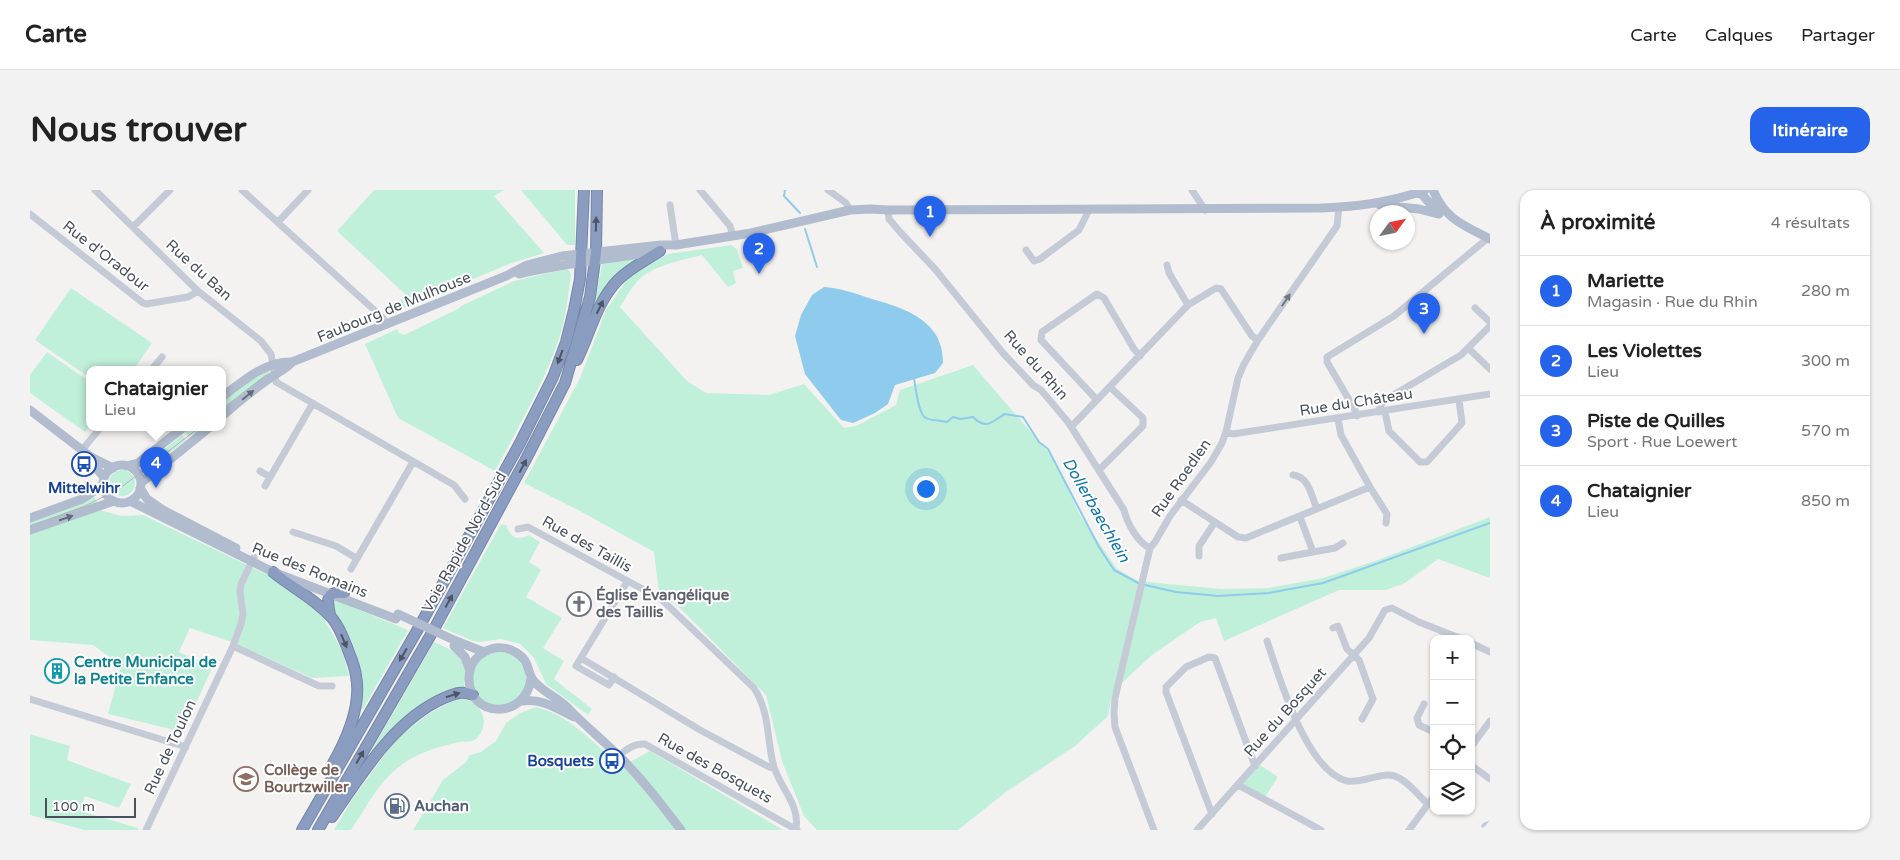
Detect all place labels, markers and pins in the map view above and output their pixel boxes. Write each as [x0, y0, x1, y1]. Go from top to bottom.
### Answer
pin: 1 [914, 196, 946, 237]
pin: 2 [743, 233, 775, 274]
pin: 3 [1408, 293, 1440, 334]
pin: 4 [140, 447, 172, 488]
bus stop icon: Mittelwihr [71, 451, 97, 477]
place label: Mittelwihr [48, 479, 120, 497]
place label: Église Évangélique des Taillis [596, 585, 730, 621]
church icon: Église Évangélique des Taillis [566, 591, 592, 617]
place label: Centre Municipal de la Petite Enfance [74, 653, 217, 688]
building icon: Centre Municipal de la Petite Enfance [44, 658, 70, 684]
bus stop icon: Bosquets [599, 748, 625, 774]
place label: Bosquets [527, 752, 594, 771]
place label: Collège de Bourtzwiller [264, 761, 349, 796]
school or university icon: Collège de Bourtzwiller [233, 766, 259, 792]
fuel station icon: Auchan [384, 793, 410, 819]
place label: Auchan [414, 797, 469, 815]

